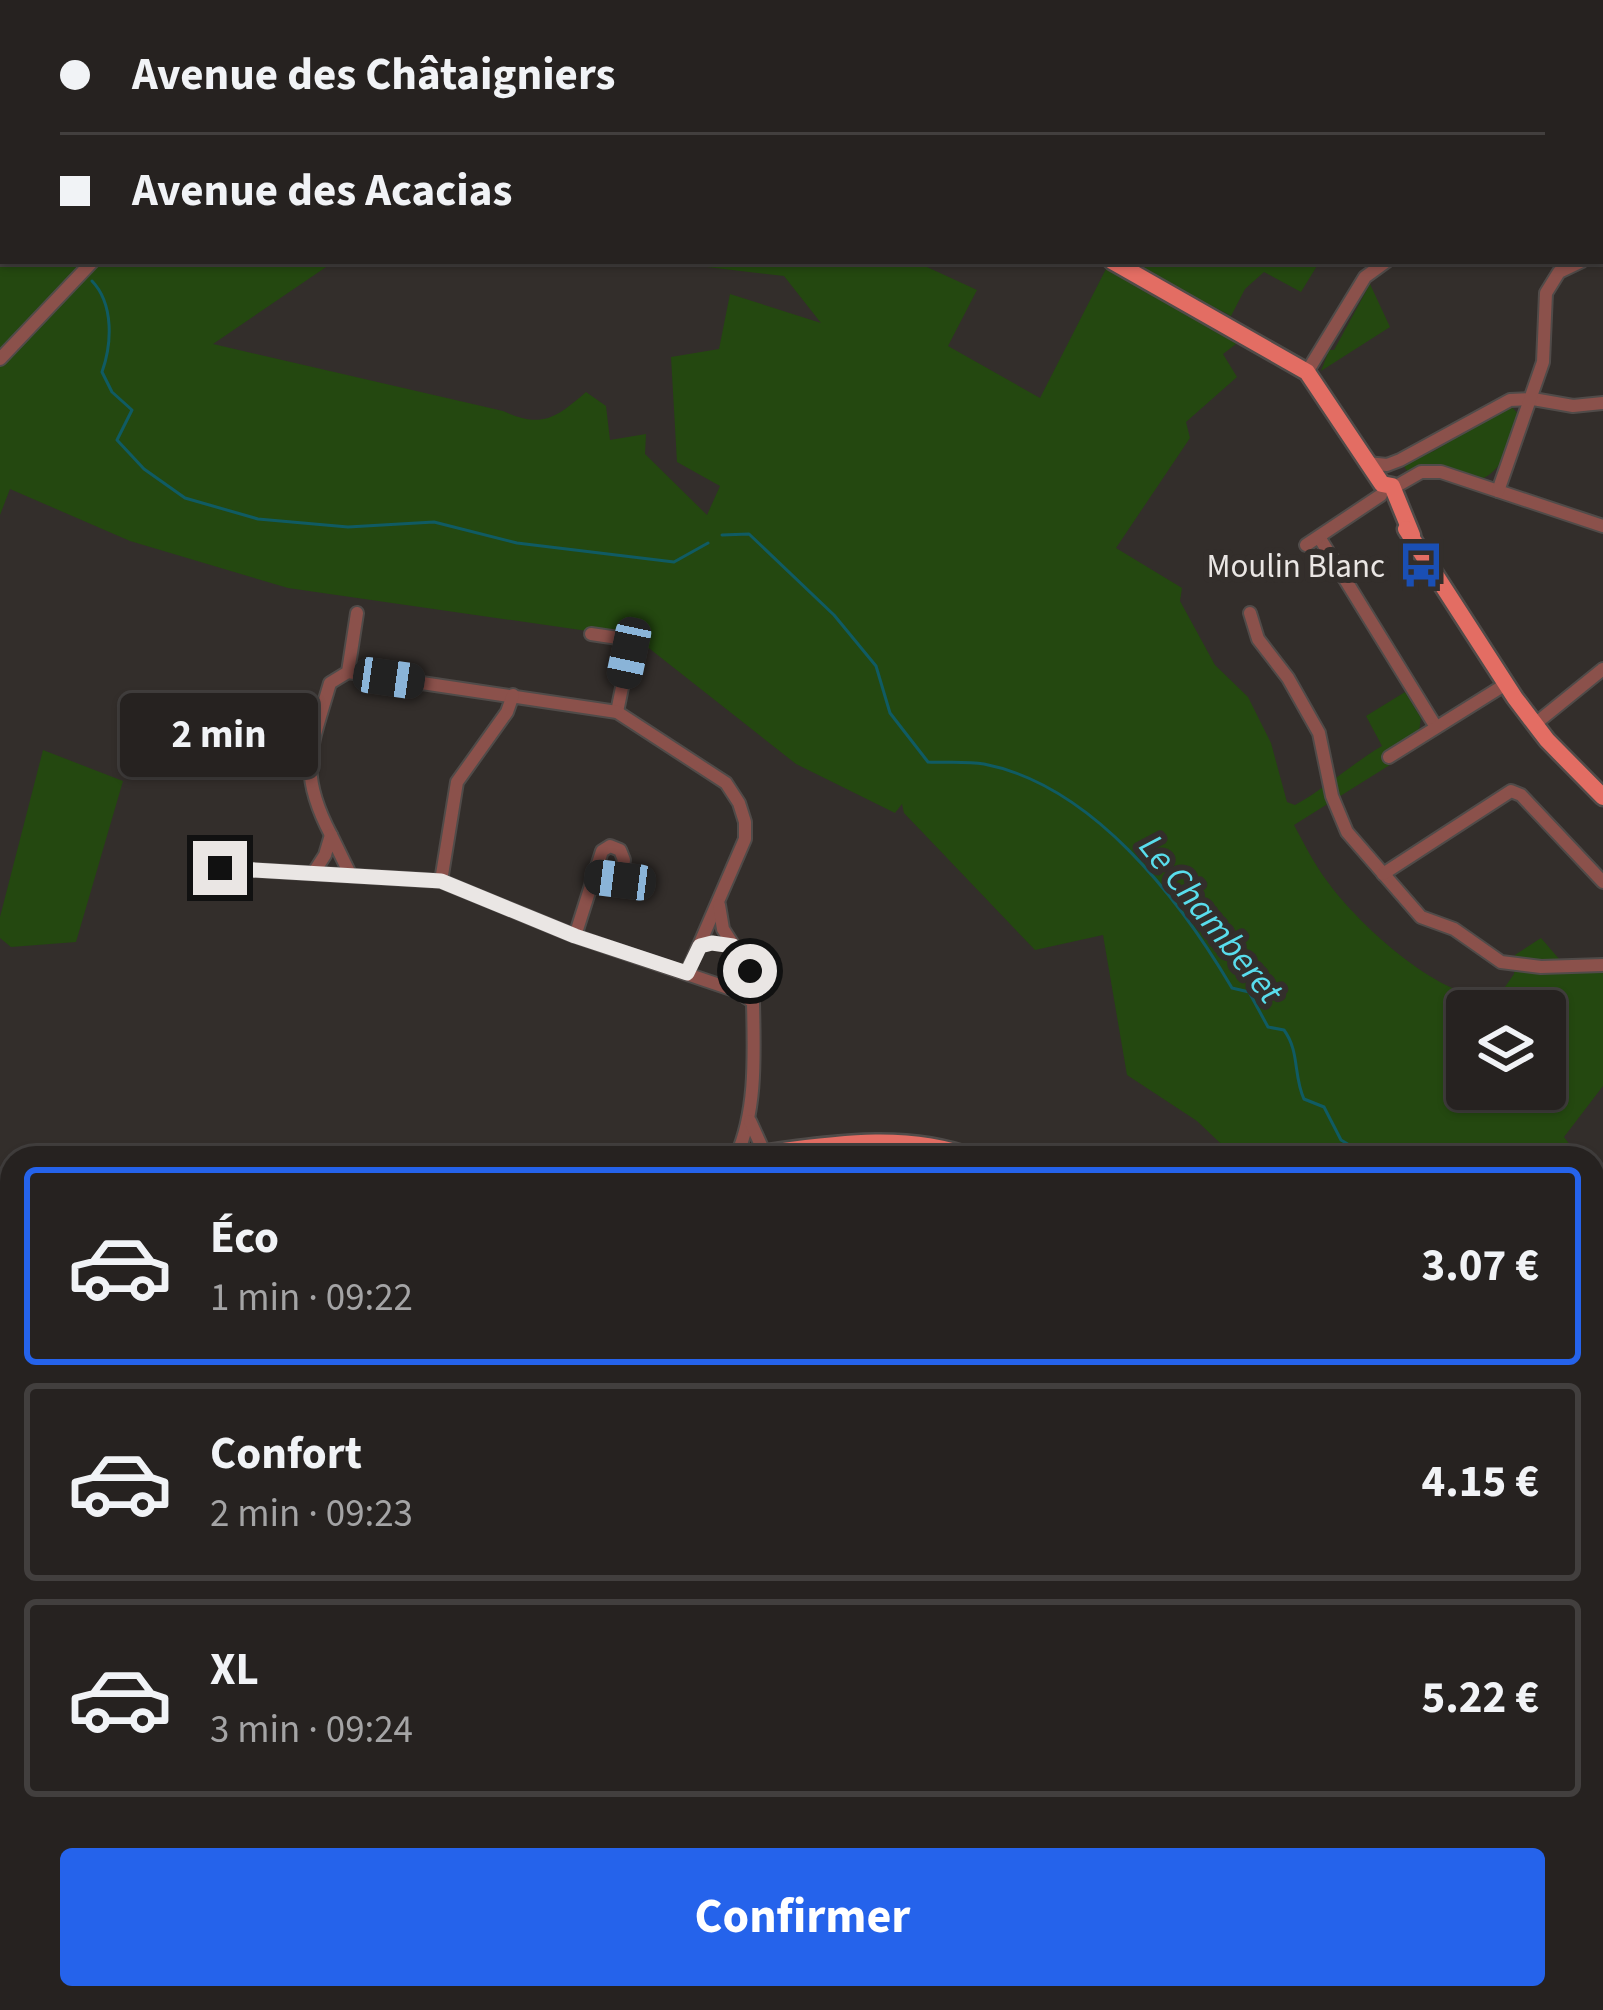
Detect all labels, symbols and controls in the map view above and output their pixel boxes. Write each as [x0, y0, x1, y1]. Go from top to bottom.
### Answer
text: Avenue des Châtaigniers [132, 43, 615, 107]
text: Avenue des Acacias [132, 159, 512, 223]
bus stop icon: Moulin Blanc [1396, 540, 1446, 590]
place label: Moulin Blanc [1206, 543, 1385, 590]
car [604, 614, 654, 692]
car [351, 655, 427, 701]
callout: 2 min [121, 694, 319, 778]
text: 2 min [172, 707, 266, 763]
water label: Le Chamberet [1127, 824, 1296, 1015]
route end [193, 841, 247, 895]
car [582, 858, 658, 902]
route start [723, 944, 777, 998]
map controls [1446, 990, 1566, 1110]
button: layers [1446, 990, 1566, 1110]
text: Éco [210, 1206, 279, 1270]
icon: car [66, 1212, 174, 1320]
text: 3.07 € [1421, 1234, 1539, 1298]
text: 1 min · 09:22 [210, 1270, 413, 1326]
text: Confort [210, 1422, 362, 1486]
icon: car [66, 1428, 174, 1536]
text: 4.15 € [1421, 1450, 1539, 1514]
text: 2 min · 09:23 [210, 1486, 413, 1542]
text: XL [210, 1638, 259, 1702]
icon: car [66, 1644, 174, 1752]
text: 5.22 € [1421, 1666, 1539, 1730]
text: 3 min · 09:24 [210, 1702, 413, 1758]
button: Confirmer [60, 1848, 1545, 1986]

